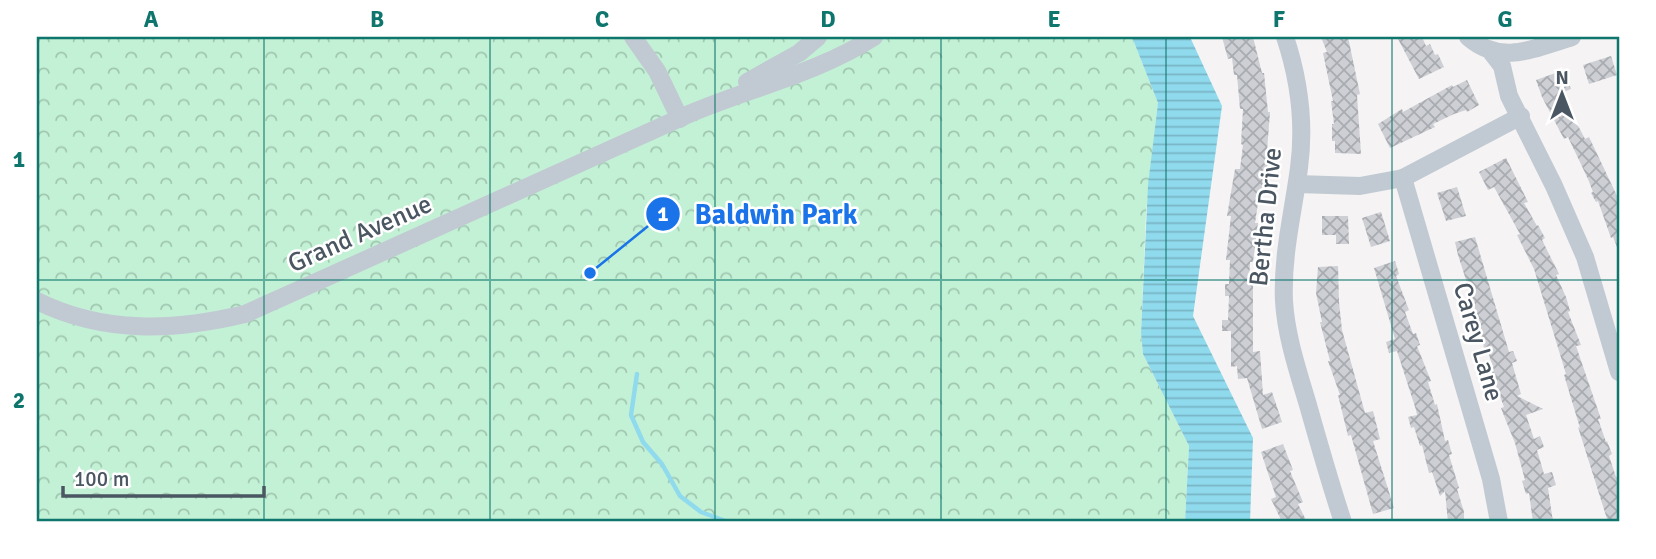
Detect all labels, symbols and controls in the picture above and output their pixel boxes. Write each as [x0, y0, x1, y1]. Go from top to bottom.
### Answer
text: A [144, 5, 159, 34]
text: B [370, 5, 384, 34]
text: C [595, 5, 609, 34]
text: D [820, 5, 836, 34]
text: E [1047, 5, 1061, 34]
text: F [1273, 5, 1285, 34]
text: G [1497, 5, 1513, 34]
north arrow [1526, 60, 1596, 130]
text: N [1555, 66, 1569, 90]
text: 1 [13, 145, 25, 174]
street label: Bertha Drive [1243, 146, 1289, 288]
street label: Grand Avenue [283, 188, 437, 280]
callout: Baldwin Park [646, 189, 871, 238]
text: Baldwin Park [695, 198, 858, 232]
text: 1 [657, 201, 669, 227]
street label: Carey Lane [1446, 279, 1510, 405]
text: 2 [13, 386, 25, 415]
scale bar [63, 454, 264, 498]
text: 100 m [74, 466, 129, 492]

